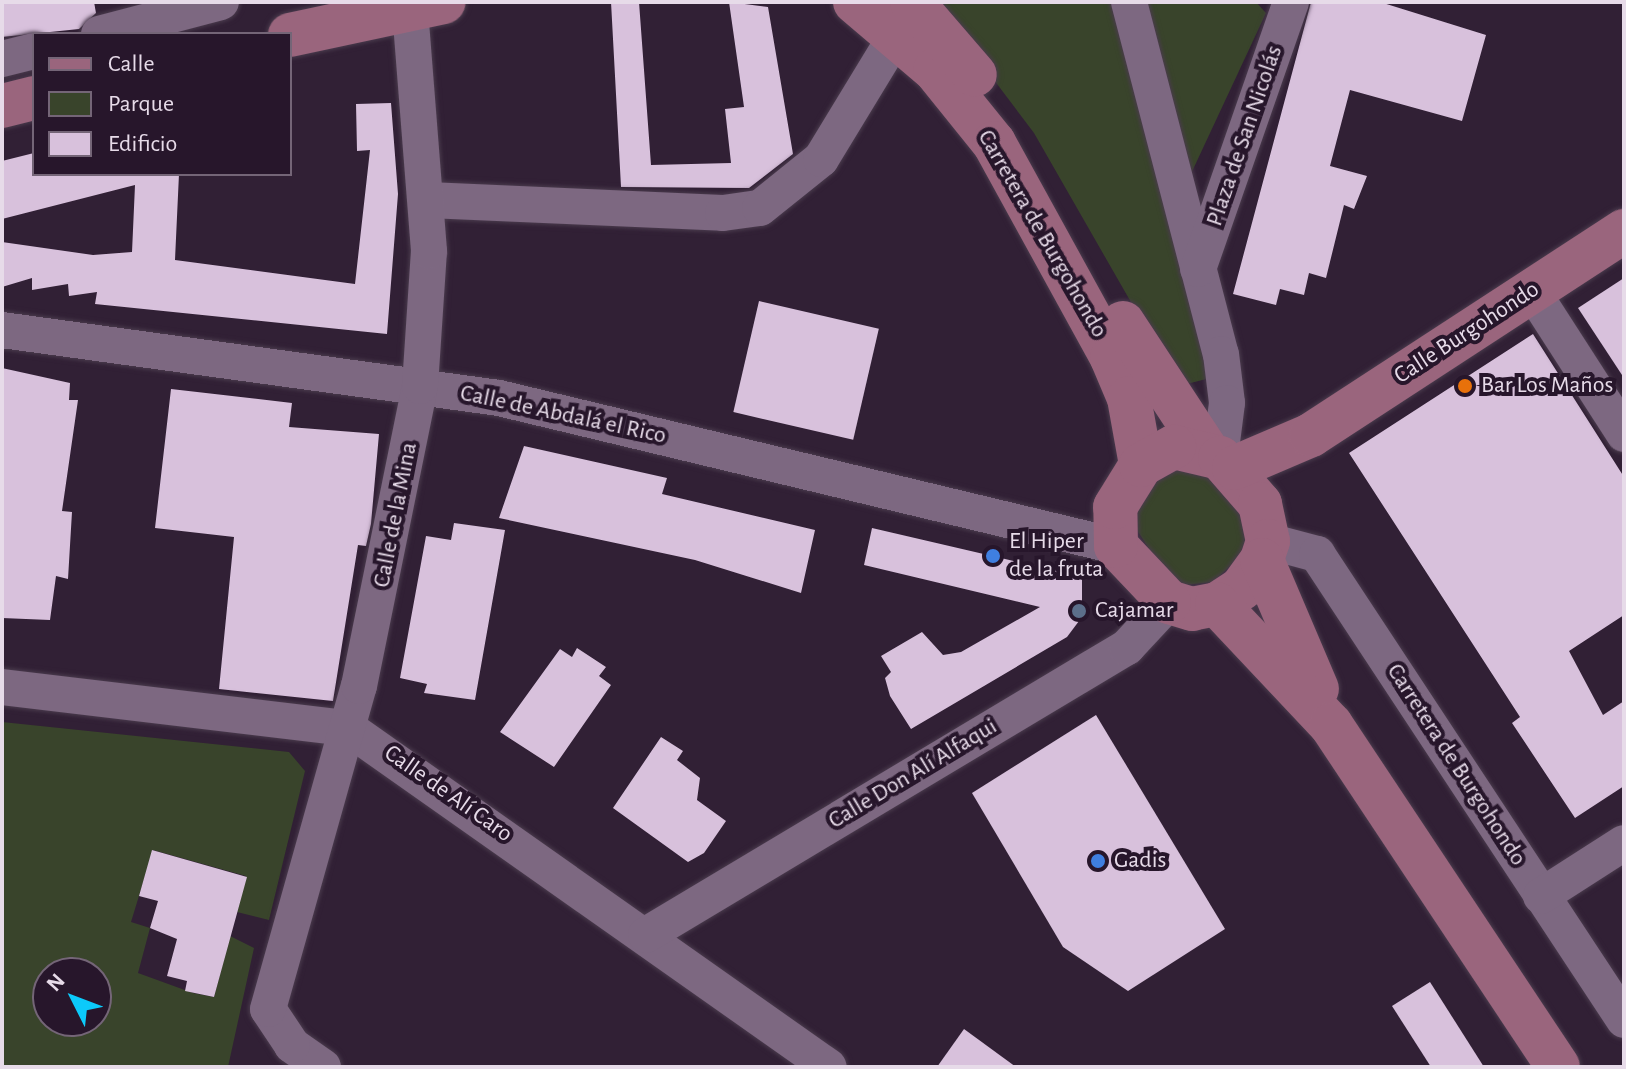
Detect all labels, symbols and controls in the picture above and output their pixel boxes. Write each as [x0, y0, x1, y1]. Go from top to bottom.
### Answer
legend [32, 32, 292, 176]
street label: Plaza de San Nicolás [1201, 42, 1289, 230]
text: Calle [108, 52, 155, 76]
text: Parque [108, 92, 174, 116]
street label: Carretera de Burgohondo [971, 125, 1113, 343]
text: Edificio [108, 132, 177, 156]
street label: Calle Burgohondo [1389, 275, 1545, 391]
place label: Bar Los Maños [1481, 372, 1613, 400]
marker: Bar Los Maños [1456, 377, 1474, 395]
street label: Calle de Abdalá el Rico [457, 379, 669, 451]
street label: Calle de la Mina [368, 440, 424, 590]
place label: El Hiper de la fruta [1009, 528, 1103, 584]
marker: El Hiper de la fruta [984, 547, 1002, 565]
place label: Cajamar [1095, 597, 1174, 625]
marker: Cajamar [1070, 602, 1088, 620]
street label: Carretera de Burgohondo [1380, 659, 1532, 871]
street label: Calle Don Alí Alfaqui [823, 712, 1003, 836]
street label: Calle de Alí Caro [378, 739, 518, 849]
place label: Gadis [1114, 847, 1166, 875]
marker: Gadis [1089, 852, 1107, 870]
north arrow [32, 957, 112, 1037]
text: N [42, 969, 69, 995]

